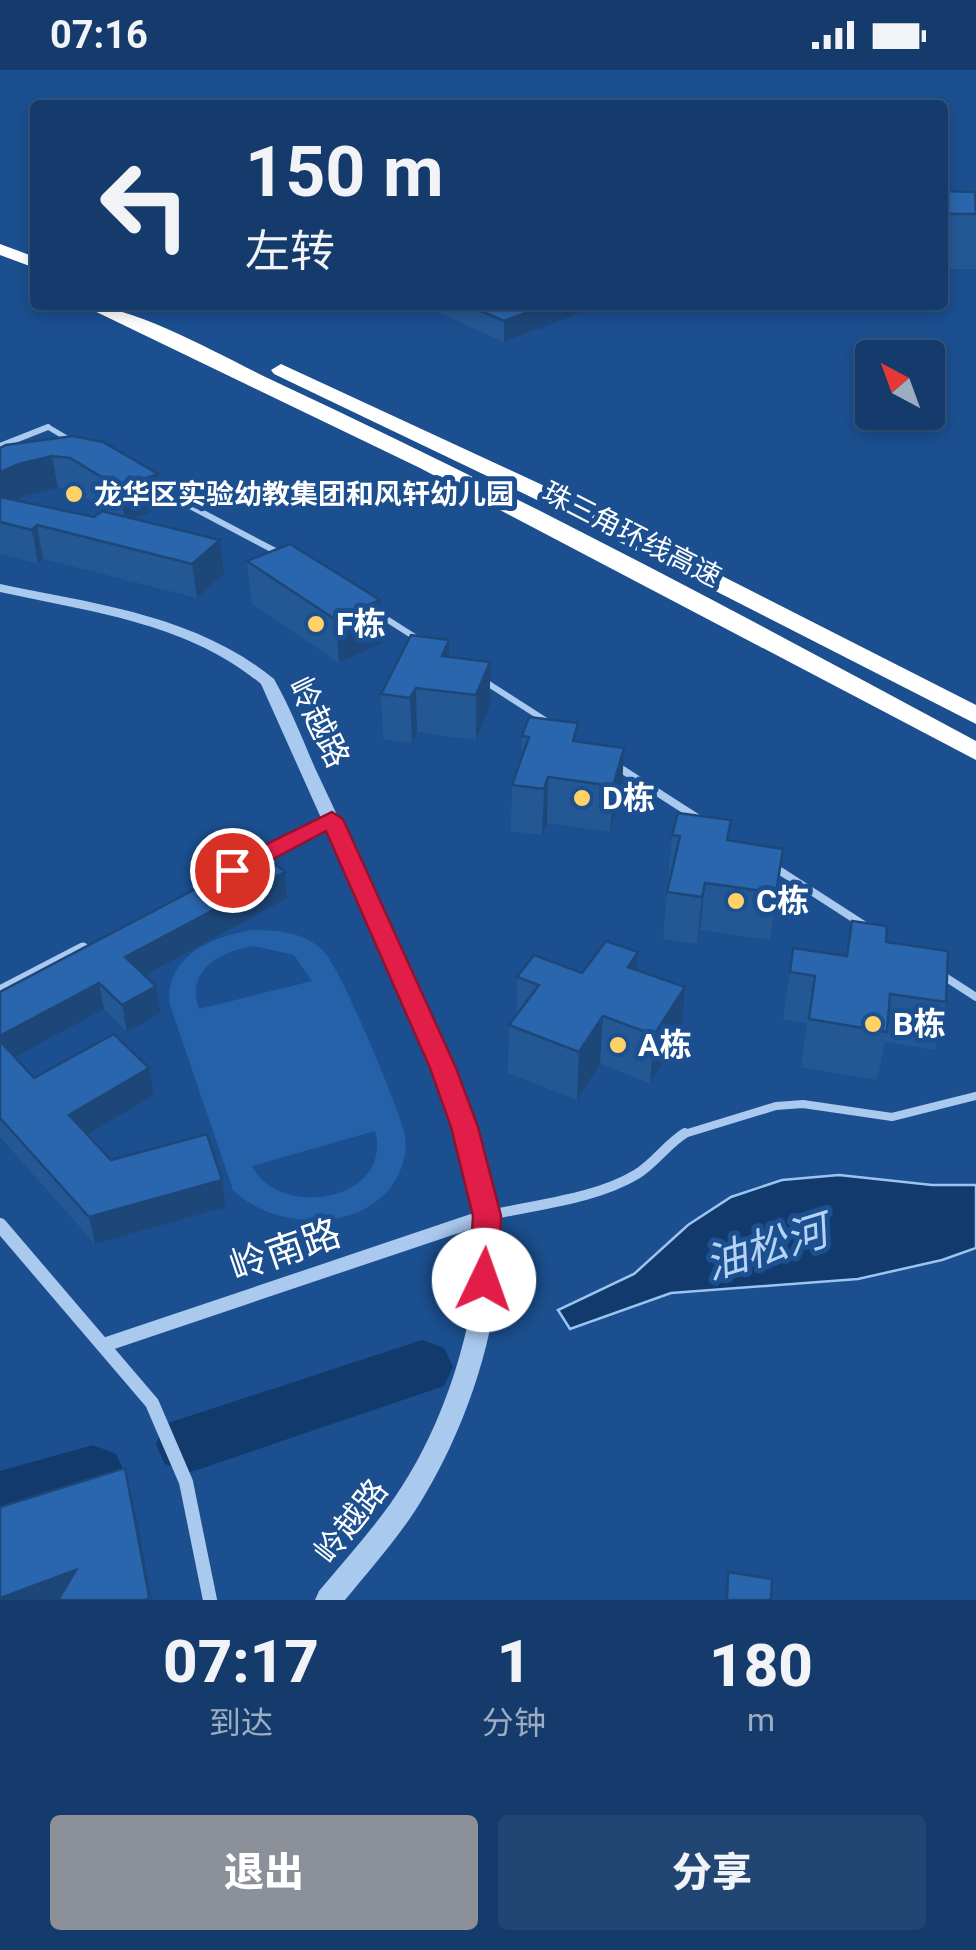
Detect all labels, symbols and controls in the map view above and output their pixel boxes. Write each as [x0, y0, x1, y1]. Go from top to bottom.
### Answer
text: 07:16 [50, 13, 148, 57]
text: 150 m [245, 131, 444, 213]
icon: left [80, 140, 210, 270]
text: 左转 [245, 225, 335, 278]
north arrow [855, 340, 945, 430]
map controls [855, 340, 945, 430]
street label: 珠三角环线高速 [537, 475, 727, 594]
place label: 龙华区实验幼教集团和风轩幼儿园 [94, 478, 514, 511]
marker: 龙华区实验幼教集团和风轩幼儿园 [63, 483, 85, 505]
place label: F栋 [336, 605, 386, 643]
marker: F栋 [305, 613, 327, 635]
street label: 岭越路 [281, 671, 357, 773]
place label: D栋 [602, 779, 655, 817]
marker: D栋 [571, 787, 593, 809]
pin [190, 828, 275, 913]
icon: arrive [205, 843, 260, 898]
place label: C栋 [756, 882, 809, 920]
marker: C栋 [725, 890, 747, 912]
place label: B栋 [893, 1005, 945, 1043]
marker: B栋 [862, 1013, 884, 1035]
place label: A栋 [638, 1026, 692, 1064]
marker: A栋 [607, 1034, 629, 1056]
water label: 油松河 [699, 1204, 840, 1289]
street label: 岭南路 [224, 1211, 346, 1289]
position arrow [432, 1228, 536, 1332]
street label: 岭越路 [306, 1471, 396, 1571]
text: 07:17 [163, 1626, 319, 1697]
text: 1 [497, 1626, 531, 1697]
text: 180 [709, 1630, 813, 1701]
text: m [747, 1701, 775, 1739]
text: 到达 [209, 1704, 273, 1742]
text: 分钟 [482, 1704, 546, 1742]
button: 退出 [50, 1815, 478, 1930]
button: 分享 [498, 1815, 926, 1930]

